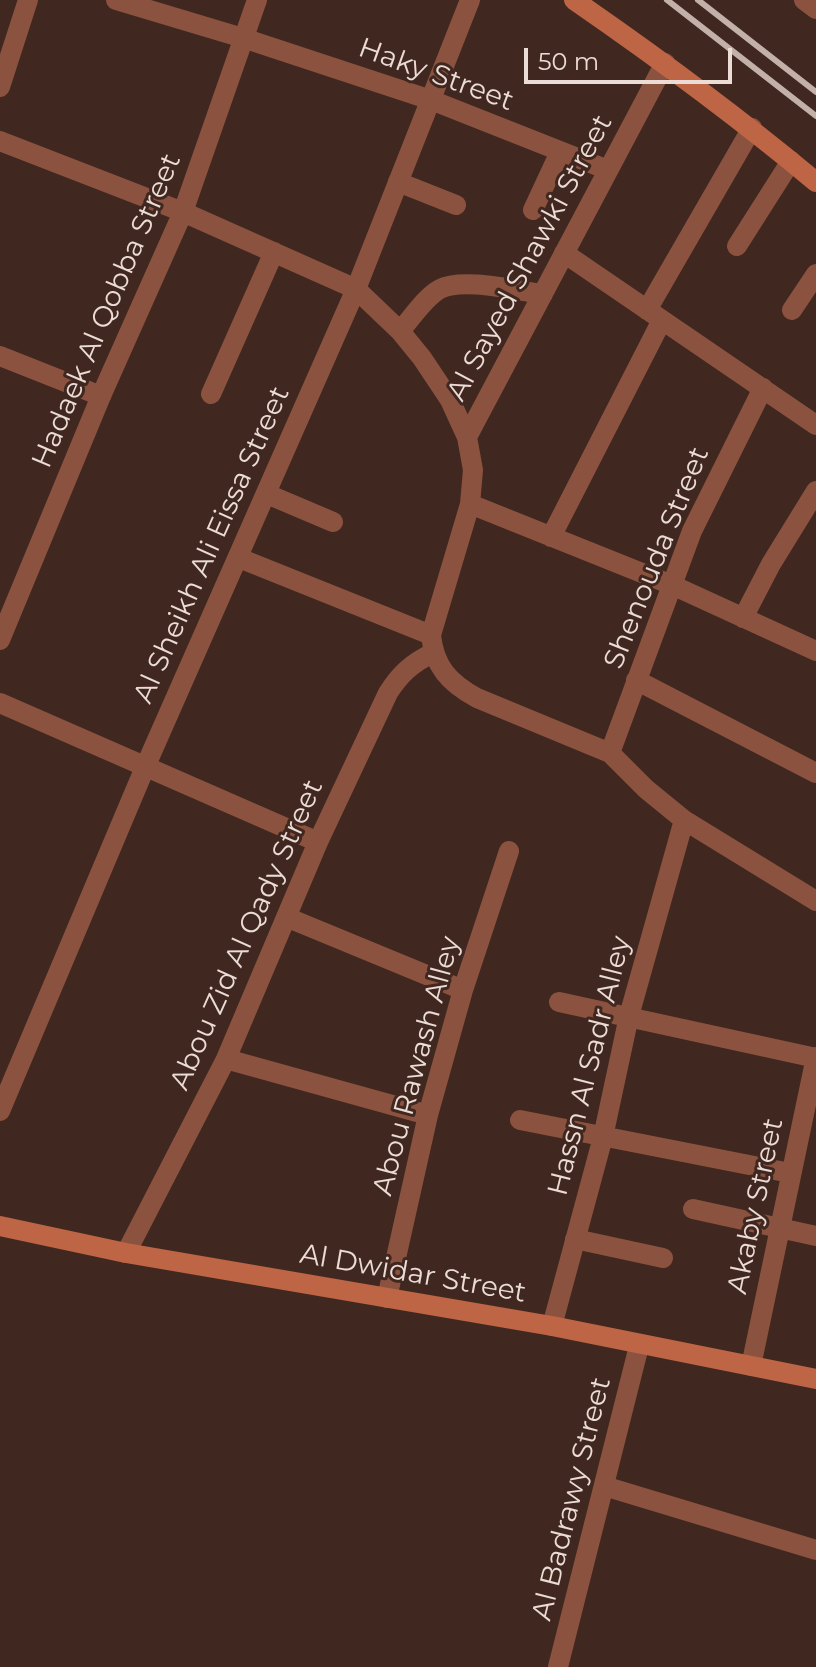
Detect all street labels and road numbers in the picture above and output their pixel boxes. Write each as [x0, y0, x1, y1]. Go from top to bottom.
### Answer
street label: Haky Street [354, 31, 518, 119]
street label: Al Sayed Shawki Street [440, 109, 620, 407]
street label: Hadaek Al Qobba Street [25, 149, 189, 473]
street label: Al Sheikh Ali Eissa Street [127, 381, 297, 709]
street label: Shenouda Street [597, 442, 717, 674]
street label: Abou Zid Al Qady Street [163, 775, 331, 1095]
street label: Abou Rawash Alley [366, 933, 468, 1199]
street label: Hassn Al Sadr Alley [542, 933, 638, 1199]
street label: Akaby Street [721, 1115, 791, 1297]
street label: Al Dwidar Street [297, 1238, 529, 1310]
street label: Al Badrawy Street [526, 1374, 618, 1624]

